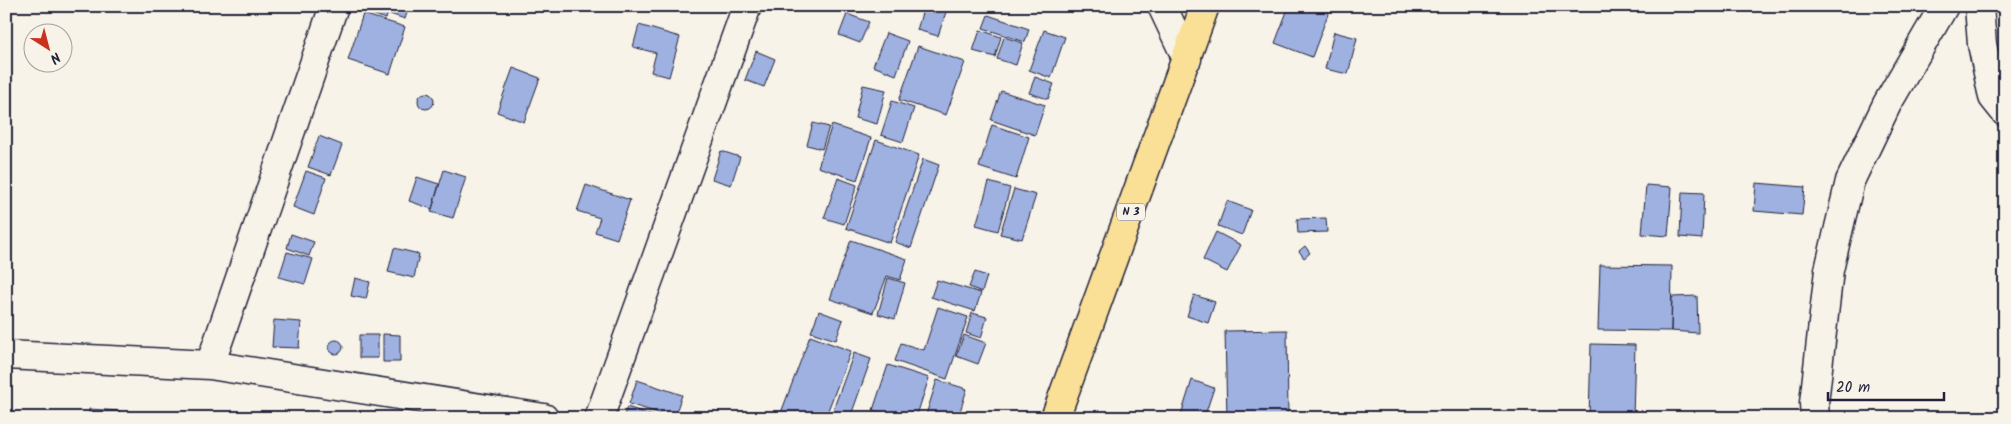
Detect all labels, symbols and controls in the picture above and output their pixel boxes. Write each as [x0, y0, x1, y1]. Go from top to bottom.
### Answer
north arrow [22, 22, 72, 72]
text: N [45, 46, 65, 69]
road number: N 3 [1117, 203, 1145, 220]
scale bar [1828, 369, 1945, 401]
text: 20 m [1836, 376, 1870, 400]

